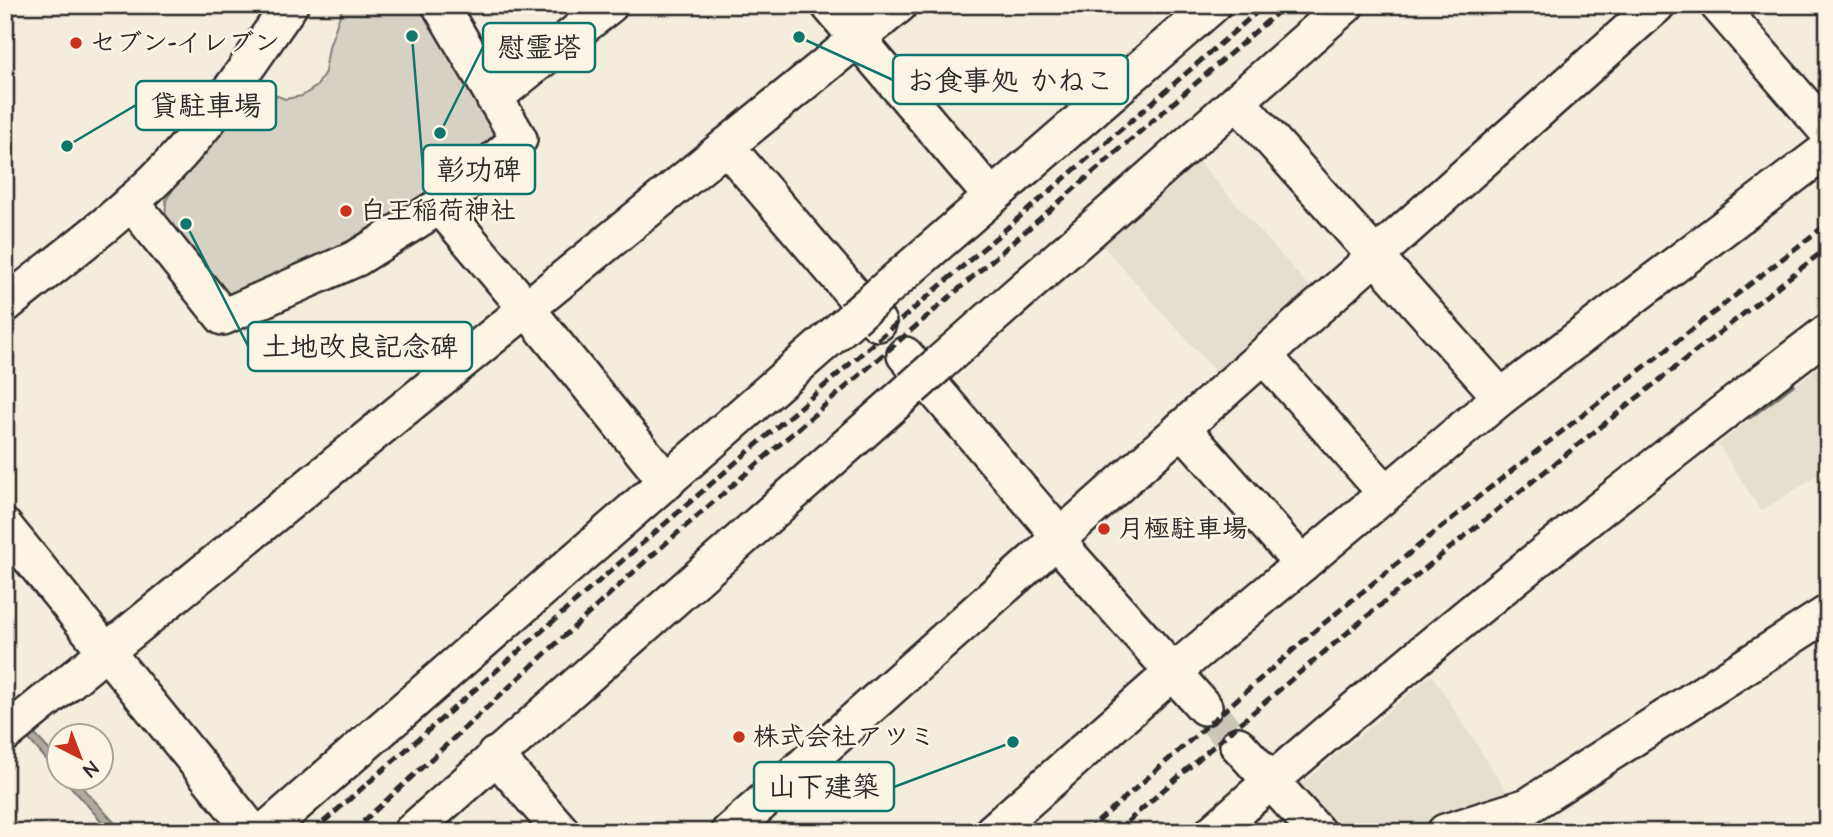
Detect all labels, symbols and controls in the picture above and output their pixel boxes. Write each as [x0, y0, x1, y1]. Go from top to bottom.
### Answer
callout: 慰霊塔 [483, 23, 595, 72]
place label: セブン-イレブン [90, 25, 280, 61]
text: 慰霊塔 [497, 29, 581, 68]
marker: セブン-イレブン [68, 35, 84, 51]
callout: お食事処 かねこ [893, 55, 1128, 104]
text: お食事処 かねこ [906, 62, 1114, 101]
callout: 貸駐車場 [136, 81, 276, 130]
text: 貸駐車場 [150, 87, 262, 126]
callout: 彰功碑 [423, 145, 535, 194]
text: 彰功碑 [437, 151, 521, 190]
place label: 白王稲荷神社 [360, 193, 516, 229]
marker: 白王稲荷神社 [338, 203, 354, 219]
callout: 土地改良記念碑 [248, 322, 472, 371]
text: 土地改良記念碑 [262, 328, 458, 367]
place label: 月極駐車場 [1118, 511, 1248, 547]
marker: 月極駐車場 [1096, 521, 1112, 537]
place label: 株式会社アツミ [753, 719, 935, 755]
north arrow [46, 722, 116, 792]
marker: 株式会社アツミ [731, 729, 747, 745]
text: N [77, 754, 104, 783]
callout: 山下建築 [754, 762, 894, 811]
text: 山下建築 [768, 768, 880, 807]

